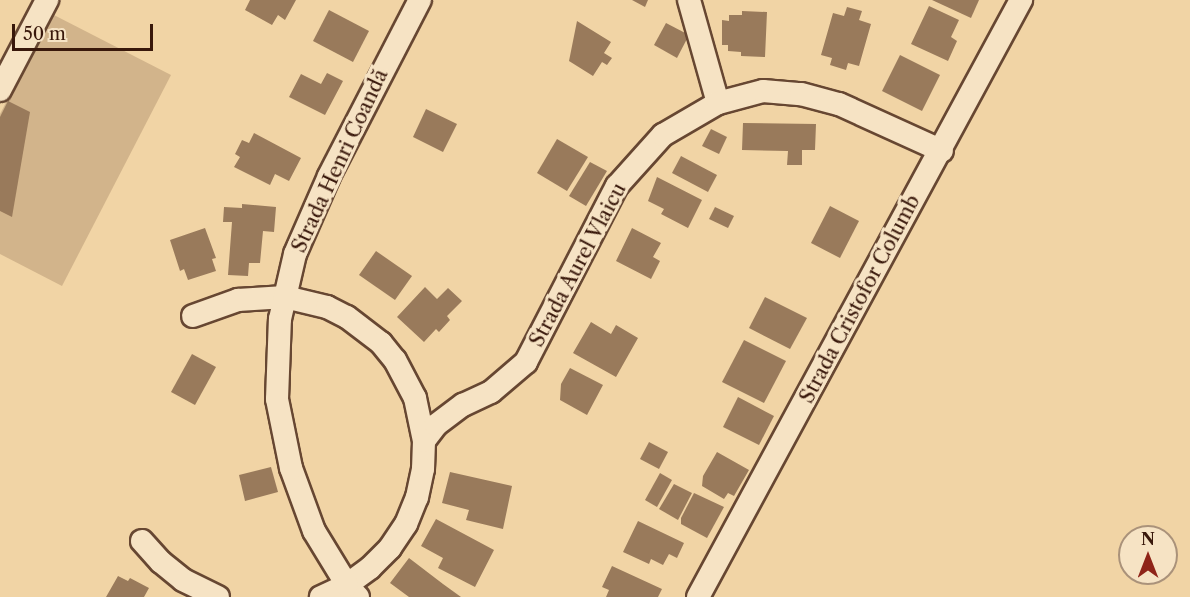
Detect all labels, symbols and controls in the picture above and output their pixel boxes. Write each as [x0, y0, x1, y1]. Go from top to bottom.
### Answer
scale bar [15, 12, 156, 50]
text: 50 m [23, 23, 66, 45]
street label: Strada Henri Coandă [287, 65, 393, 257]
street label: Strada Aurel Vlaicu [524, 178, 632, 352]
street label: Strada Cristofor Columb [795, 190, 925, 408]
north arrow [1118, 525, 1178, 585]
text: N [1141, 529, 1155, 549]

